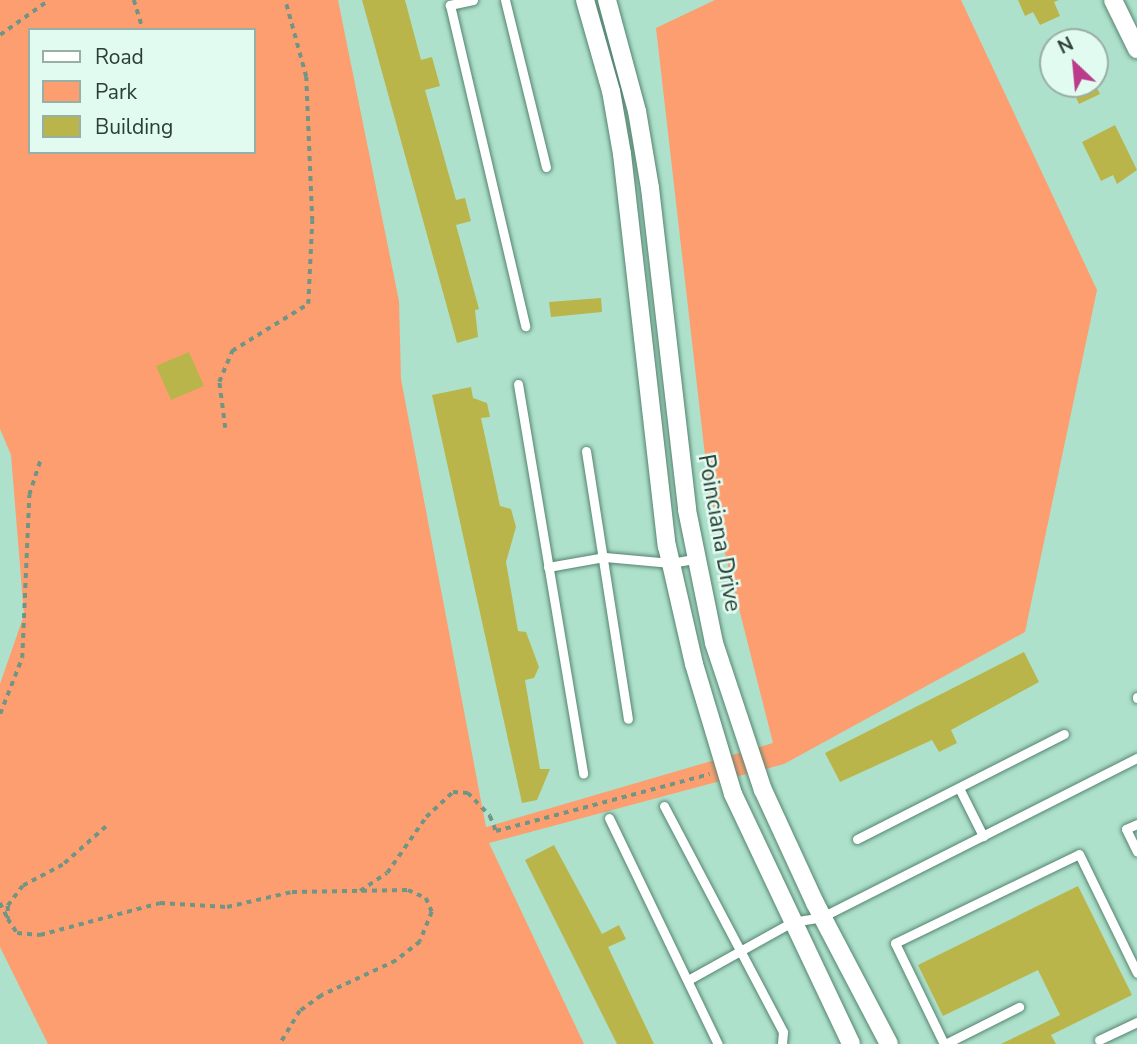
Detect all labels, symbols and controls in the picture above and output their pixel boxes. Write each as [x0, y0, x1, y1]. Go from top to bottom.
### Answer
legend [28, 28, 256, 154]
north arrow [1039, 28, 1109, 98]
text: N [1054, 31, 1078, 61]
text: Road [95, 43, 144, 71]
text: Park [95, 78, 137, 106]
text: Building [95, 113, 173, 141]
street label: Poinciana Drive [692, 452, 746, 614]

